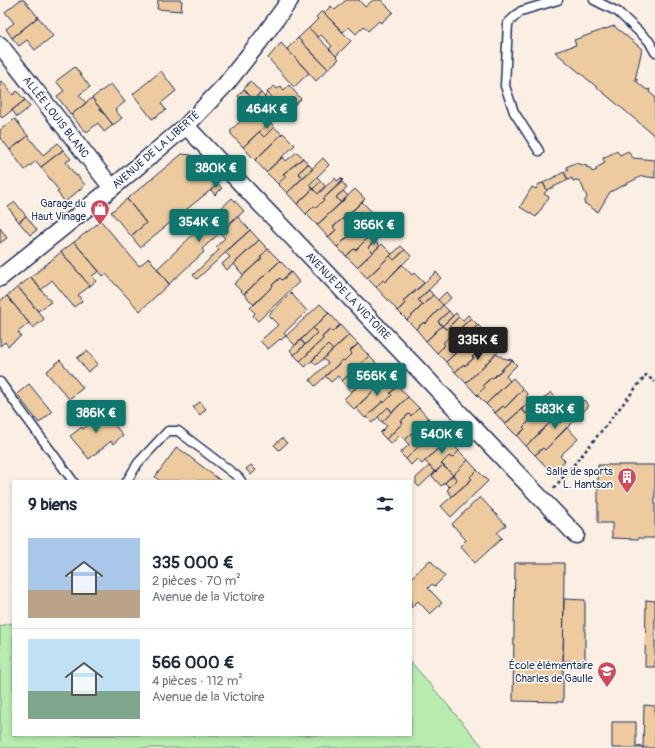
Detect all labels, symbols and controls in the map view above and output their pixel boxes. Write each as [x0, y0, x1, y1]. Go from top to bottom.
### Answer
street label: ALLÉE LOUIS BLANC [20, 74, 92, 161]
pin: 464K € [234, 96, 300, 130]
text: 464K € [246, 101, 288, 117]
street label: AVENUE DE LA LIBERTÉ [110, 108, 202, 192]
pin: 380K € [183, 155, 249, 189]
text: 380K € [195, 160, 237, 176]
place label: Garage du Haut Vinage [31, 197, 87, 223]
shop icon: Garage du Haut Vinage [89, 198, 111, 226]
pin: 354K € [166, 209, 232, 243]
pin: 366K € [341, 212, 407, 246]
text: 354K € [178, 214, 220, 230]
text: 366K € [353, 217, 395, 233]
street label: AVENUE DE LA VICTOIRE [303, 250, 393, 343]
pin: 335K € [445, 327, 511, 361]
text: 335K € [458, 332, 498, 348]
pin: 566K € [344, 363, 410, 397]
text: 566K € [356, 368, 398, 384]
pin: 583K € [522, 396, 588, 430]
pin: 386K € [63, 400, 129, 434]
text: 583K € [535, 401, 575, 417]
text: 386K € [76, 405, 116, 421]
pin: 540K € [409, 421, 475, 455]
text: 540K € [421, 426, 463, 442]
place label: Salle de sports L. Hantson [546, 465, 613, 491]
building icon: Salle de sports L. Hantson [616, 466, 638, 494]
icon: filters [374, 493, 396, 515]
text: 9 biens [28, 494, 77, 515]
text: 335 000 € [152, 552, 234, 573]
icon: home [60, 554, 108, 602]
text: 2 pièces · 70 m² [152, 573, 241, 589]
text: Avenue de la Victoire [152, 589, 265, 605]
text: 566 000 € [152, 652, 234, 673]
icon: home [60, 655, 108, 703]
place label: École élémentaire Charles de Gaulle [509, 659, 594, 685]
school or university icon: École élémentaire Charles de Gaulle [596, 660, 618, 688]
text: 4 pièces · 112 m² [152, 673, 243, 689]
text: Avenue de la Victoire [152, 689, 265, 705]

